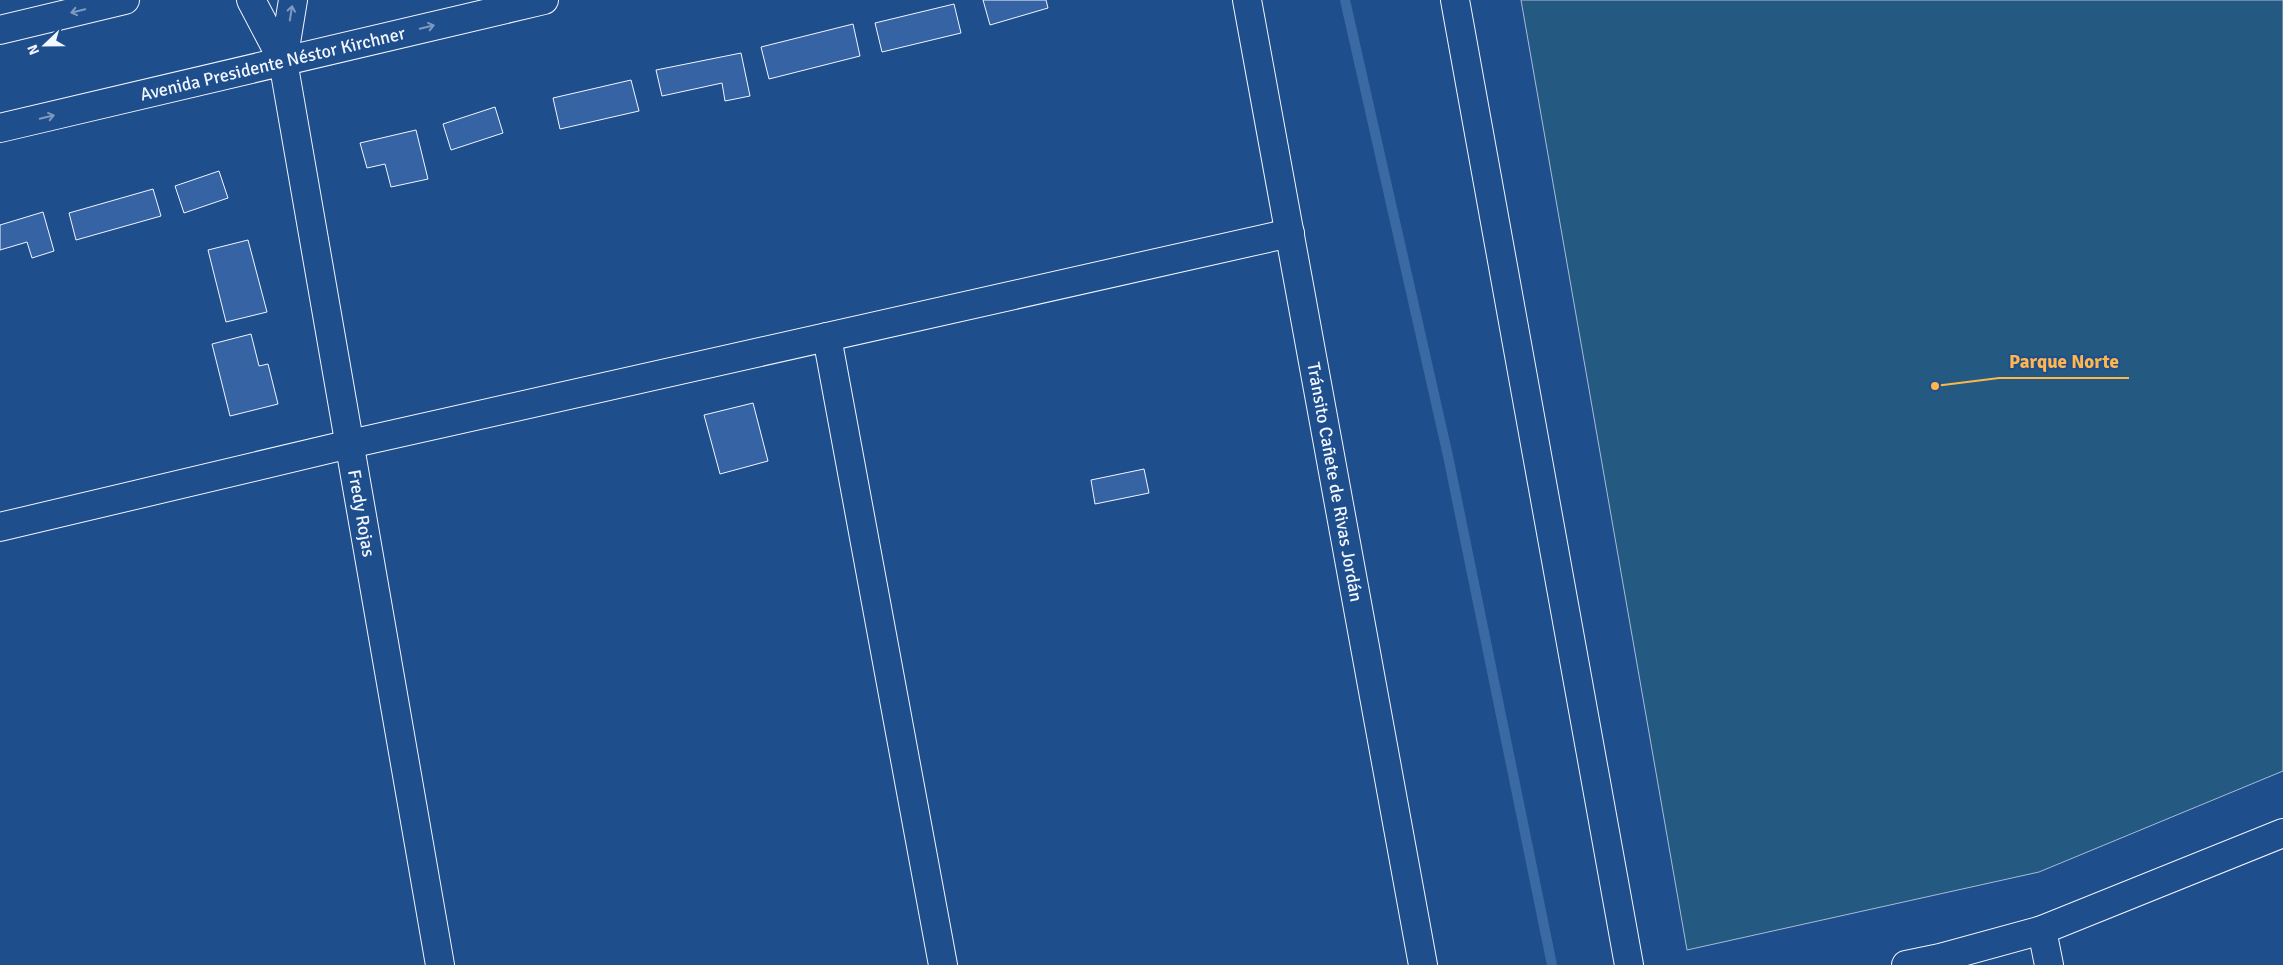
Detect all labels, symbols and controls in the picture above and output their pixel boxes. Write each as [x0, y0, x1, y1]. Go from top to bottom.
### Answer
one-way arrow [287, 6, 297, 22]
one-way arrow [70, 7, 86, 17]
north arrow [20, 20, 70, 70]
street label: Avenida Presidente Néstor Kirchner [138, 22, 408, 106]
one-way arrow [419, 22, 435, 31]
text: N [24, 42, 43, 57]
one-way arrow [39, 112, 55, 121]
callout: Parque Norte [1999, 344, 2129, 378]
text: Parque Norte [2009, 350, 2119, 374]
street label: Tránsito Cañete de Rivas Jordán [1302, 360, 1368, 604]
street label: Fredy Rojas [343, 468, 380, 559]

